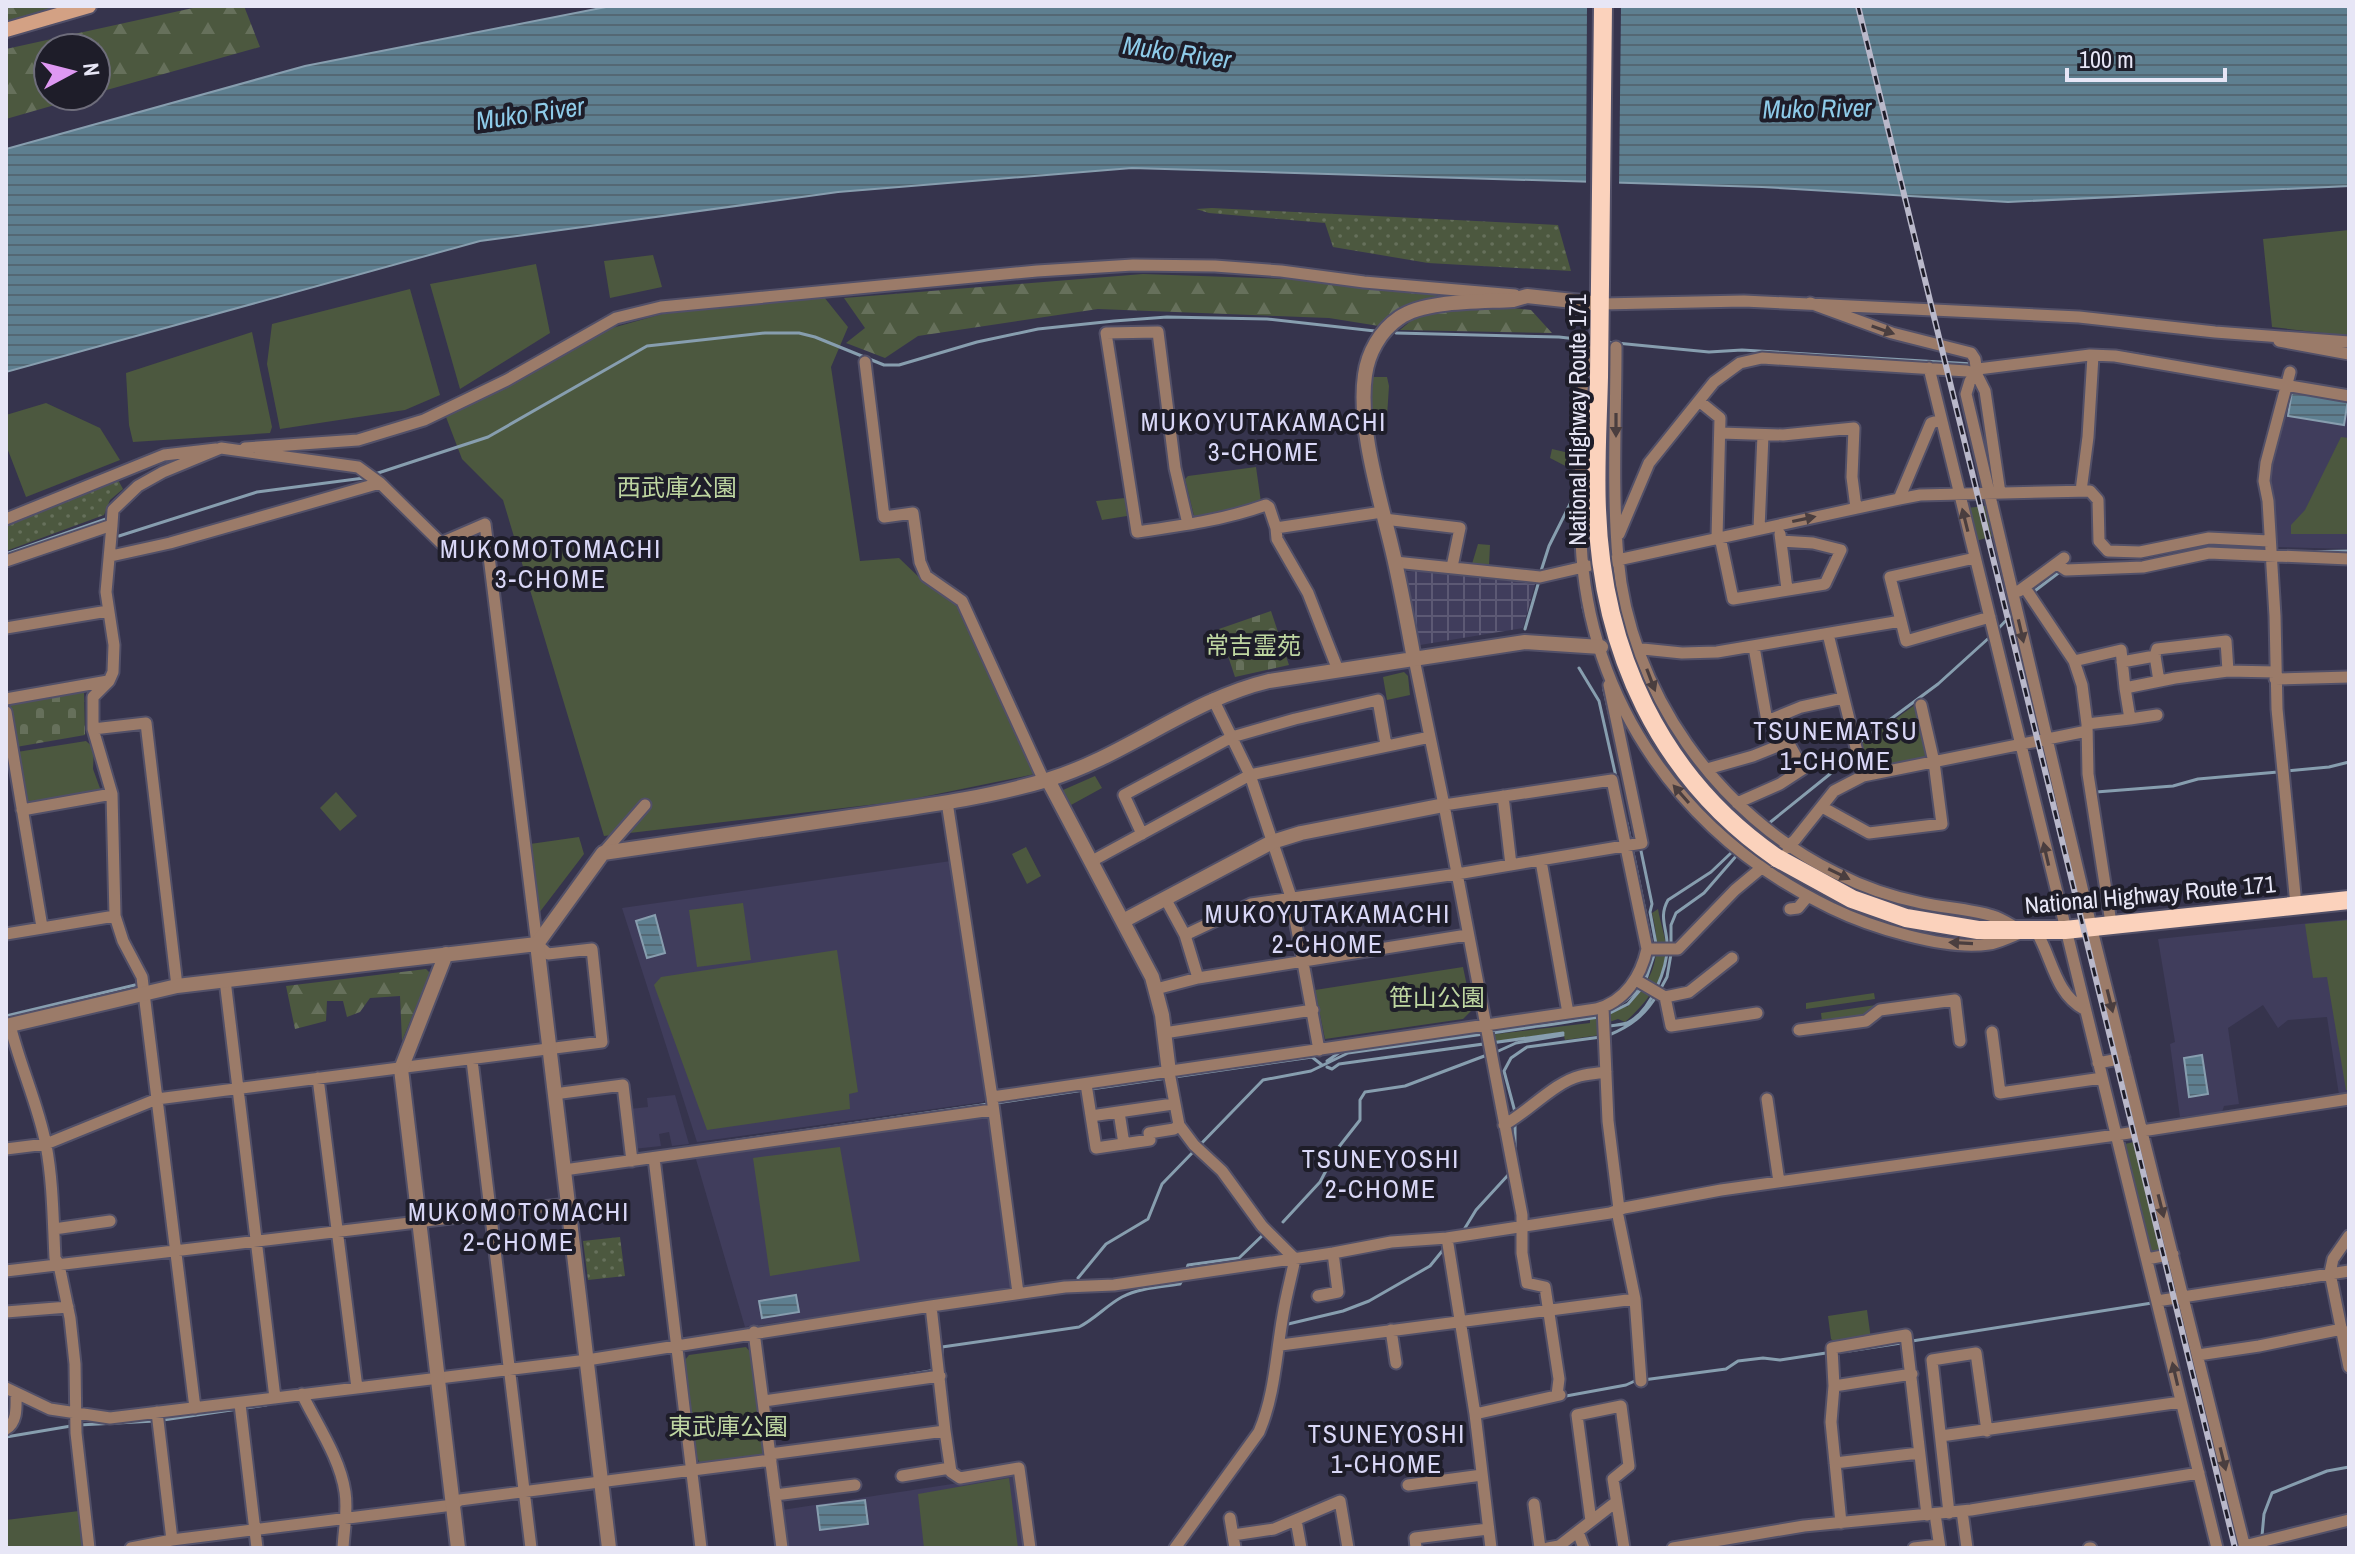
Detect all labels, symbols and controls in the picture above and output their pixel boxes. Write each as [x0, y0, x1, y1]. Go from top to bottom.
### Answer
water label: Muko River [1121, 27, 1234, 77]
north arrow [32, 32, 112, 112]
scale bar [2067, 32, 2225, 82]
text: 100 m [2079, 43, 2134, 75]
text: N [76, 61, 108, 78]
water label: Muko River [474, 88, 587, 138]
water label: Muko River [1762, 90, 1873, 126]
street label: National Highway Route 171 [1561, 294, 1593, 546]
one-way arrow [1871, 324, 1895, 337]
district label: MUKOYUTAKAMACHI 3-CHOME [1141, 404, 1387, 469]
one-way arrow [1610, 413, 1622, 438]
park label: 西武庫公園 [617, 471, 737, 503]
one-way arrow [1958, 507, 1970, 532]
one-way arrow [1791, 512, 1816, 525]
district label: MUKOMOTOMACHI 3-CHOME [440, 531, 662, 596]
one-way arrow [2015, 619, 2028, 644]
park label: 常吉霊苑 [1205, 629, 1301, 661]
one-way arrow [1645, 668, 1658, 692]
district label: TSUNEMATSU 1-CHOME [1753, 713, 1919, 778]
one-way arrow [1673, 785, 1690, 805]
one-way arrow [2040, 841, 2052, 866]
one-way arrow [1828, 867, 1851, 881]
street label: National Highway Route 171 [2023, 867, 2277, 921]
district label: MUKOYUTAKAMACHI 2-CHOME [1205, 896, 1451, 961]
one-way arrow [1948, 937, 1973, 950]
park label: 笹山公園 [1389, 981, 1485, 1013]
one-way arrow [2104, 989, 2116, 1014]
district label: TSUNEYOSHI 2-CHOME [1302, 1141, 1460, 1206]
district label: MUKOMOTOMACHI 2-CHOME [408, 1194, 630, 1259]
one-way arrow [2156, 1194, 2168, 1219]
one-way arrow [2168, 1362, 2180, 1387]
park label: 東武庫公園 [668, 1410, 788, 1442]
district label: TSUNEYOSHI 1-CHOME [1308, 1416, 1466, 1481]
one-way arrow [2217, 1446, 2230, 1471]

